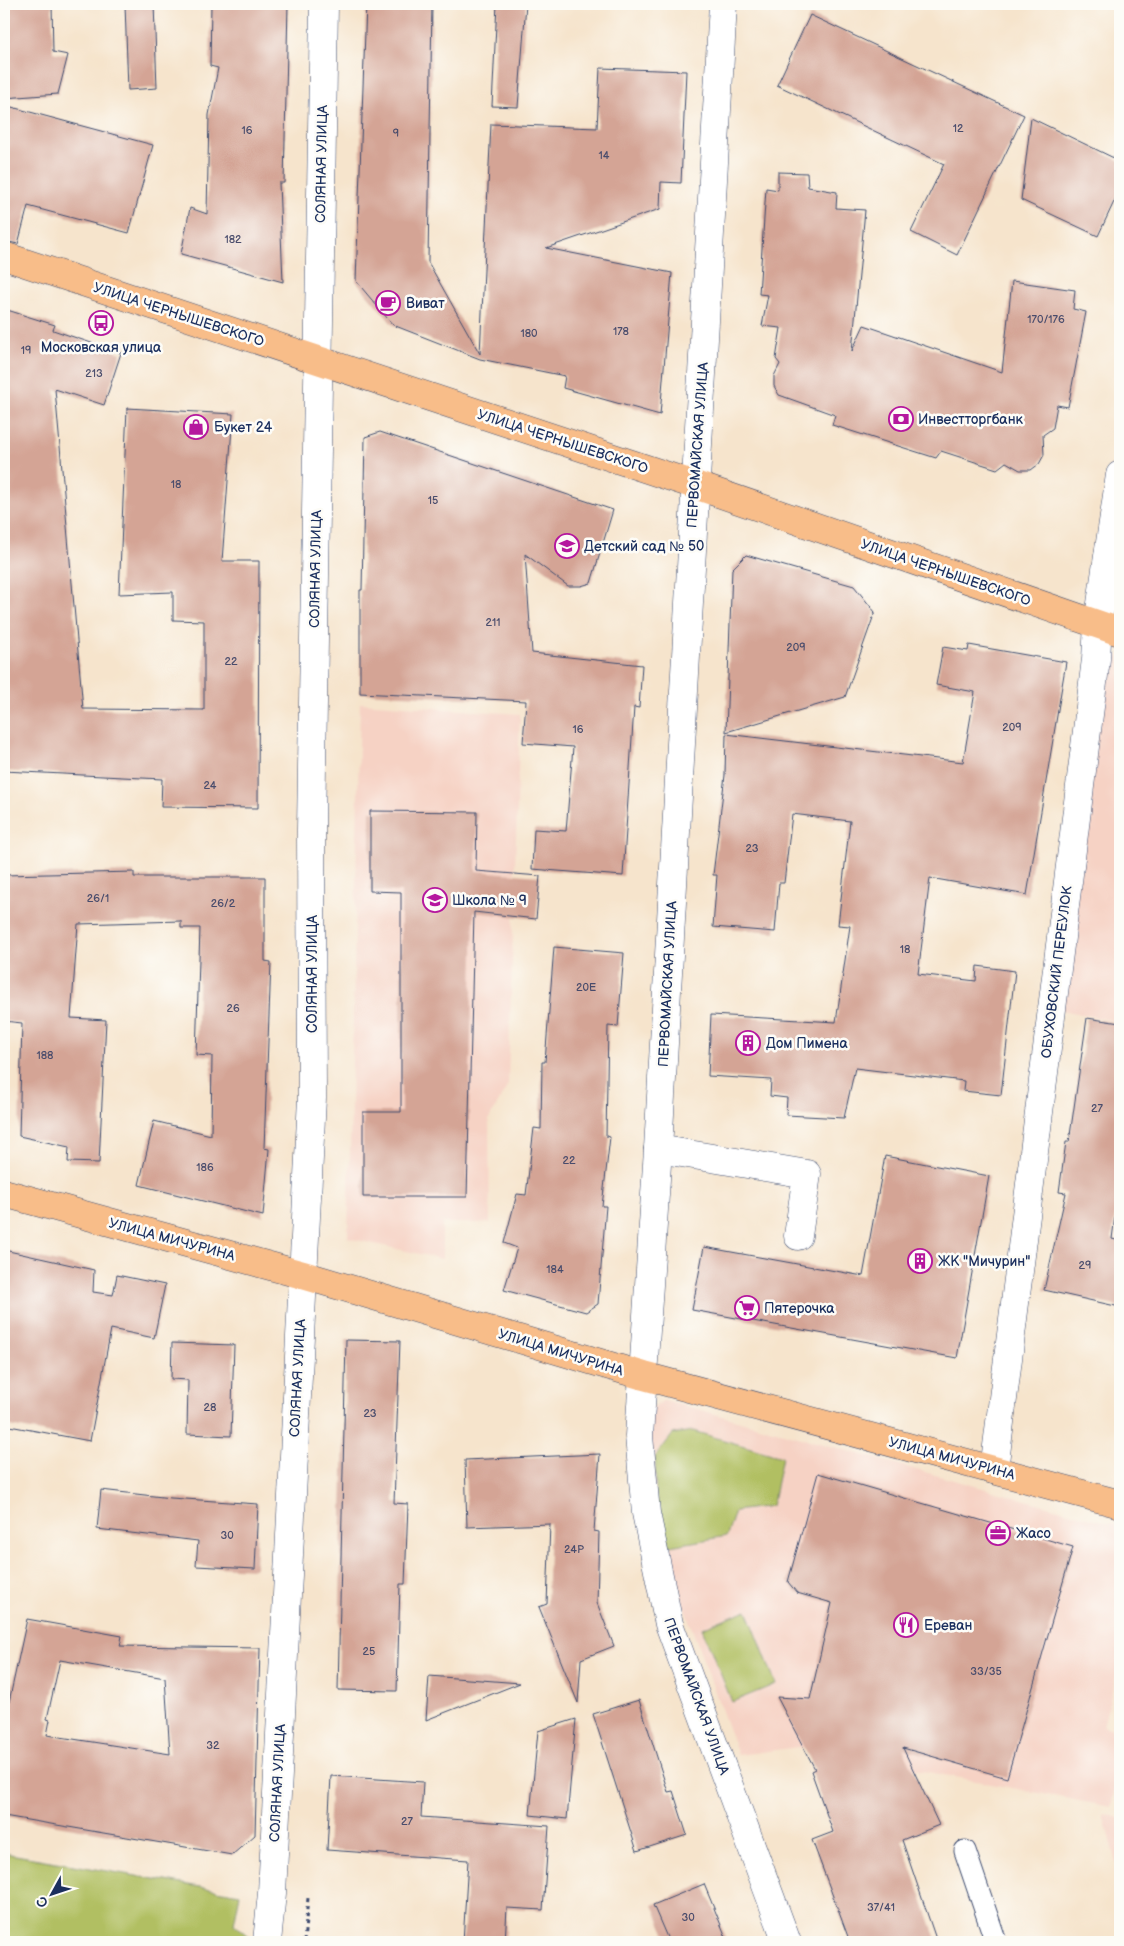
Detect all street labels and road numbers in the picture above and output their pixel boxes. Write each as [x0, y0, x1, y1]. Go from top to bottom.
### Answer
street label: СОЛЯНАЯ УЛИЦА [312, 104, 331, 223]
street label: УЛИЦА ЧЕРНЫШЕВСКОГО [91, 279, 266, 350]
street label: ПЕРВОМАЙСКАЯ УЛИЦА [683, 361, 712, 528]
street label: УЛИЦА ЧЕРНЫШЕВСКОГО [475, 406, 650, 477]
street label: СОЛЯНАЯ УЛИЦА [306, 509, 325, 628]
street label: УЛИЦА ЧЕРНЫШЕВСКОГО [859, 535, 1033, 610]
street label: ОБУХОВСКИЙ ПЕРЕУЛОК [1037, 884, 1076, 1059]
street label: ПЕРВОМАЙСКАЯ УЛИЦА [655, 900, 680, 1067]
street label: СОЛЯНАЯ УЛИЦА [304, 914, 321, 1033]
street label: УЛИЦА МИЧУРИНА [107, 1214, 237, 1265]
street label: СОЛЯНАЯ УЛИЦА [286, 1318, 309, 1437]
street label: УЛИЦА МИЧУРИНА [496, 1325, 626, 1380]
street label: УЛИЦА МИЧУРИНА [887, 1433, 1017, 1484]
street label: ПЕРВОМАЙСКАЯ УЛИЦА [660, 1615, 733, 1778]
street label: СОЛЯНАЯ УЛИЦА [266, 1723, 289, 1842]

